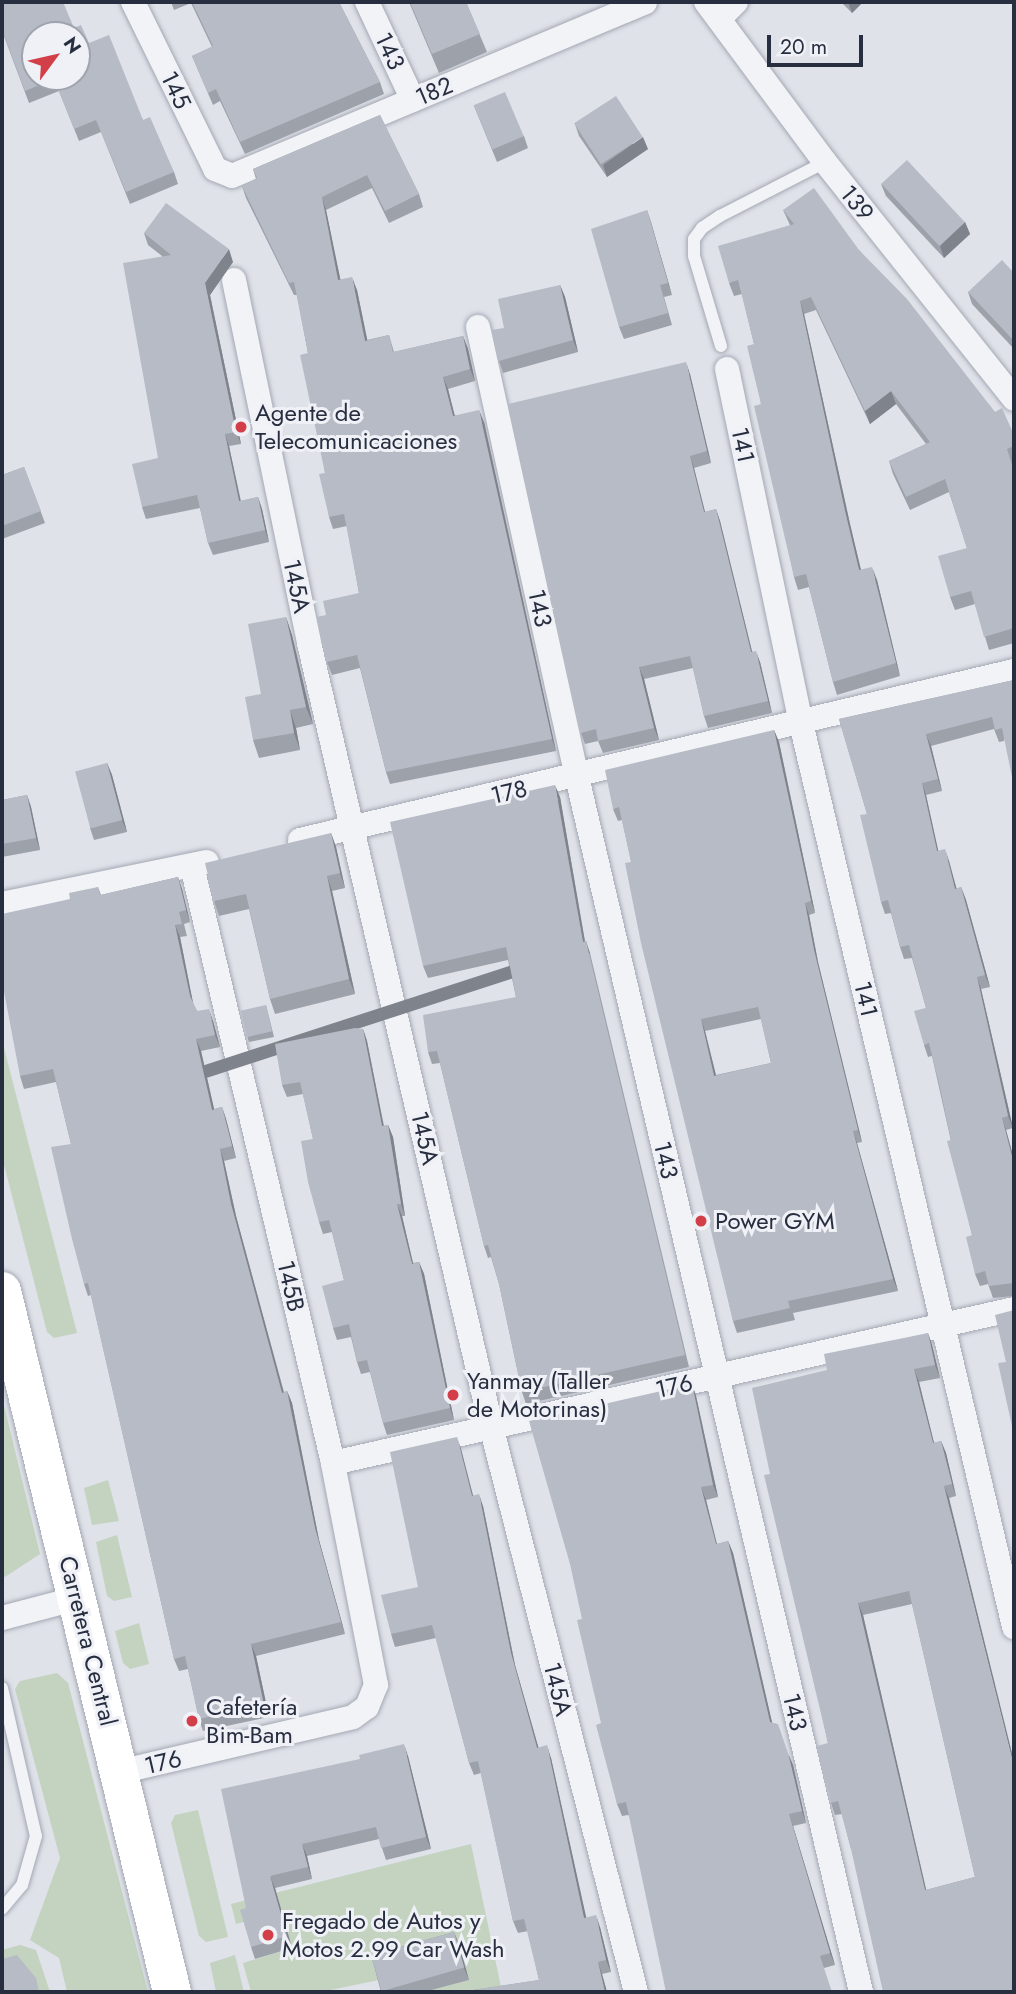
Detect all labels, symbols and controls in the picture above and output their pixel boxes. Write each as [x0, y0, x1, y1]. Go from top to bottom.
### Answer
north arrow [21, 21, 91, 91]
scale bar [771, 21, 867, 65]
street label: 143 [369, 28, 411, 74]
text: N [57, 32, 88, 59]
text: 20 m [780, 32, 827, 62]
street label: 145 [155, 66, 197, 114]
street label: 182 [411, 70, 457, 112]
street label: 139 [834, 179, 880, 227]
place label: Agente de Telecomunicaciones [255, 399, 457, 455]
marker: Agente de Telecomunicaciones [233, 419, 249, 435]
street label: 141 [725, 425, 761, 465]
street label: 145A [277, 557, 317, 615]
street label: 143 [522, 586, 558, 630]
street label: 178 [488, 774, 530, 810]
street label: 141 [848, 978, 884, 1020]
street label: 145A [405, 1108, 445, 1168]
street label: 143 [648, 1138, 684, 1182]
place label: Power GYM [715, 1207, 835, 1235]
marker: Power GYM [693, 1213, 709, 1229]
street label: 145B [271, 1258, 311, 1314]
place label: Yanmay (Taller de Motorinas) [467, 1367, 609, 1423]
street label: 176 [653, 1368, 695, 1404]
marker: Yanmay (Taller de Motorinas) [445, 1387, 461, 1403]
street label: Carretera Central [53, 1553, 123, 1729]
street label: 145A [537, 1659, 579, 1719]
street label: 143 [777, 1690, 813, 1734]
place label: Cafetería Bim-Bam [206, 1693, 297, 1749]
marker: Cafetería Bim-Bam [184, 1713, 200, 1729]
street label: 176 [142, 1744, 184, 1780]
place label: Fregado de Autos y Motos 2.99 Car Wash [282, 1907, 505, 1963]
marker: Fregado de Autos y Motos 2.99 Car Wash [260, 1927, 276, 1943]

